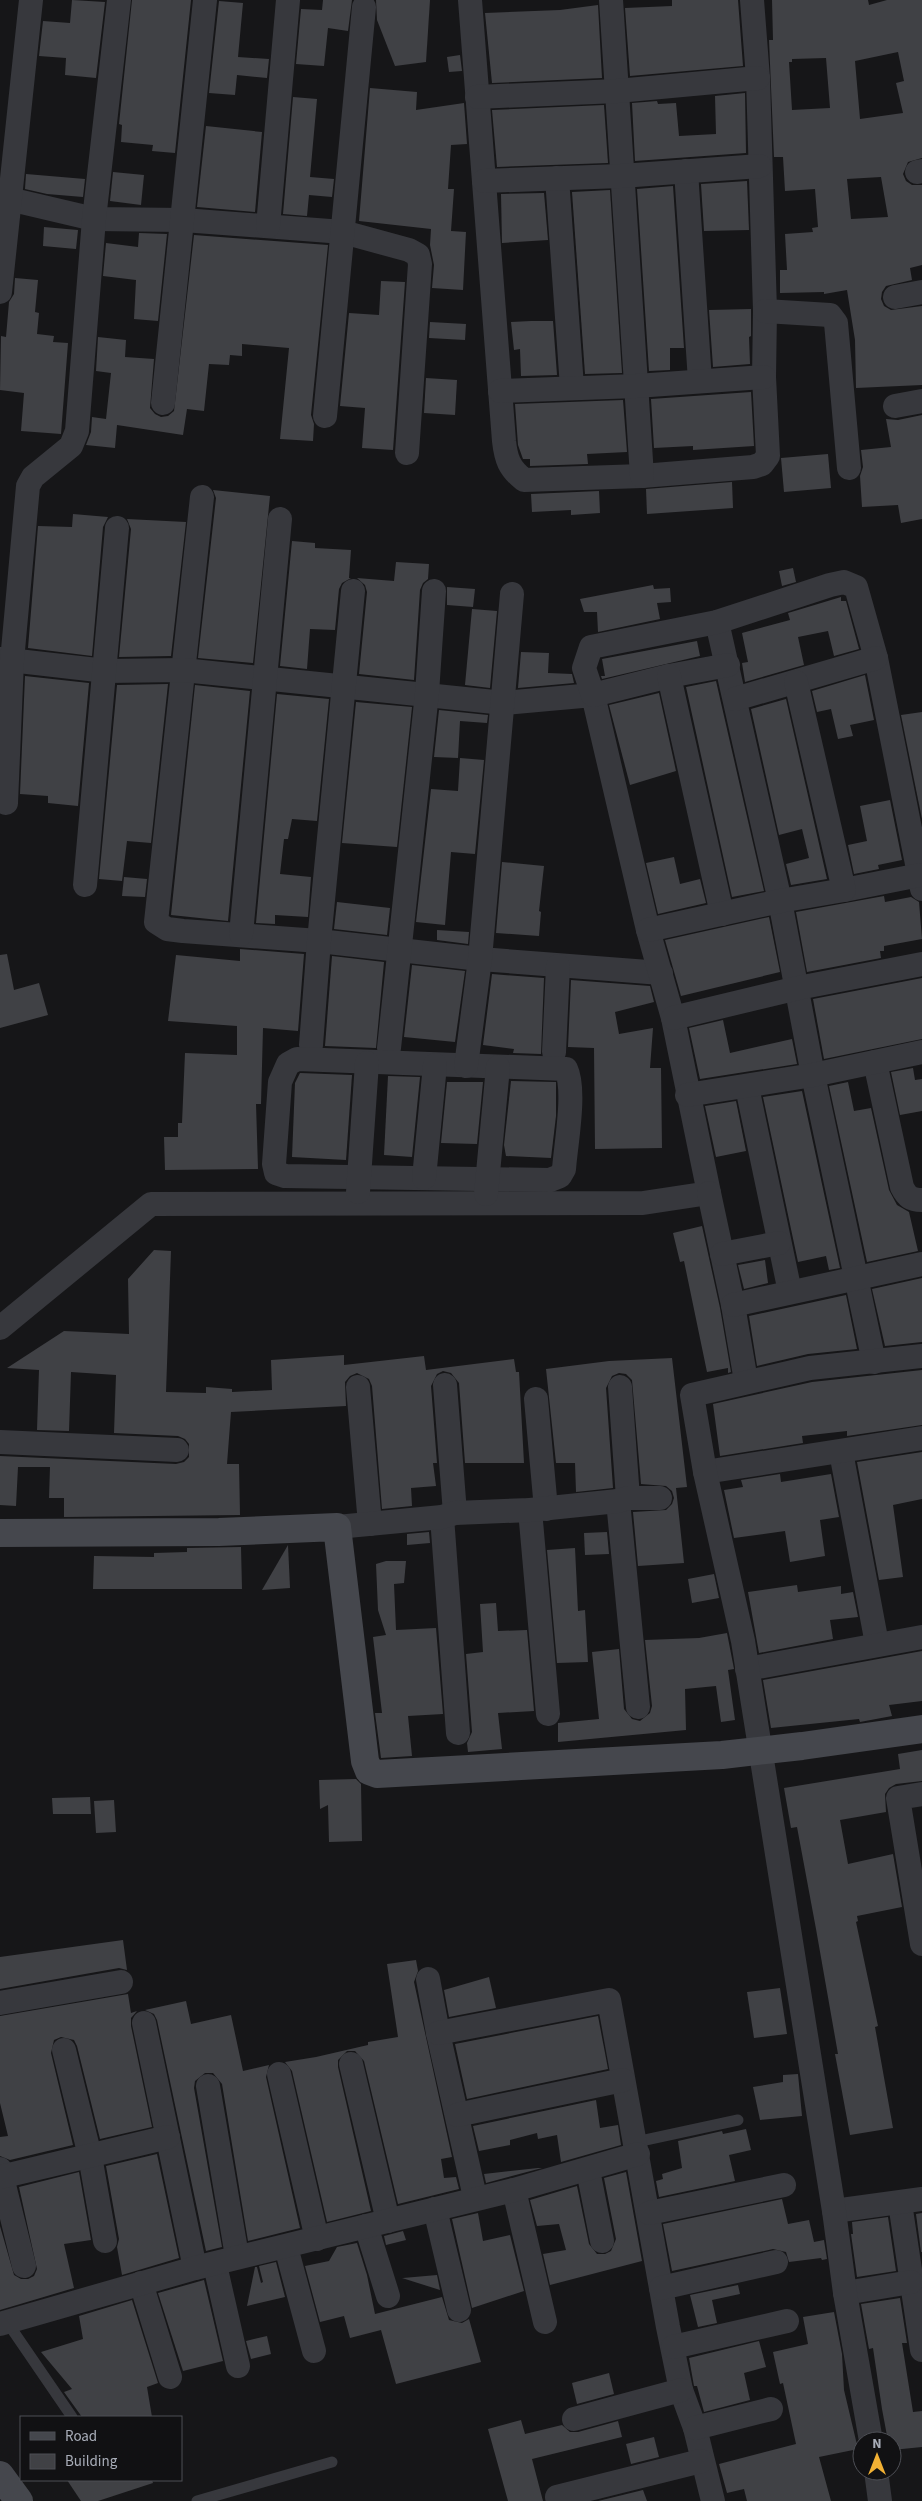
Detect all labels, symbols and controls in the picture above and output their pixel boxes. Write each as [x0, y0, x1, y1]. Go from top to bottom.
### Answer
legend [20, 2416, 182, 2481]
text: Road [65, 2426, 97, 2447]
north arrow [852, 2431, 902, 2481]
text: N [872, 2434, 882, 2454]
text: Building [65, 2451, 118, 2472]

